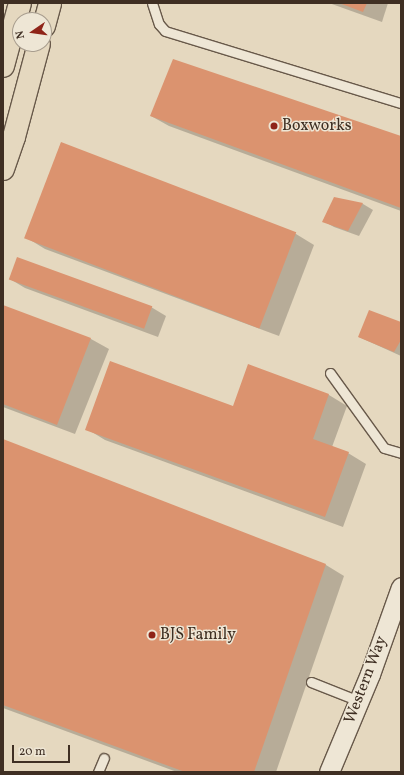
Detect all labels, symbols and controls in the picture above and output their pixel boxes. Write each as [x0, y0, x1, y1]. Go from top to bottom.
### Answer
north arrow [12, 12, 52, 52]
text: N [13, 29, 29, 40]
place label: Boxworks [282, 116, 352, 136]
marker: Boxworks [269, 121, 279, 131]
place label: BJS Family [160, 625, 236, 645]
marker: BJS Family [147, 630, 157, 640]
street label: Western Way [340, 633, 392, 727]
scale bar [14, 737, 72, 763]
text: 20 m [19, 744, 46, 760]

